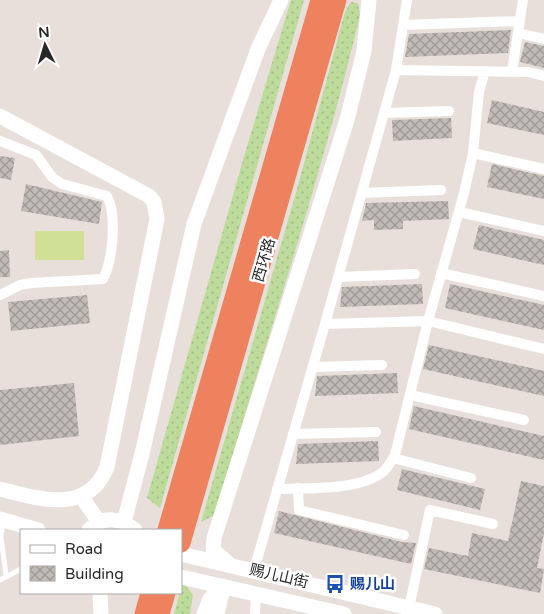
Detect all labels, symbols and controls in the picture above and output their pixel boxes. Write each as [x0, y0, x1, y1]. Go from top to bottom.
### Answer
north arrow [20, 20, 70, 70]
text: N [38, 24, 50, 42]
street label: 西环路 [249, 236, 279, 284]
legend [20, 529, 182, 594]
text: Road [65, 540, 103, 558]
street label: 赐儿山街 [248, 560, 310, 592]
text: Building [65, 565, 124, 583]
bus stop icon: 赐儿山 [324, 573, 346, 595]
place label: 赐儿山 [349, 575, 395, 593]

